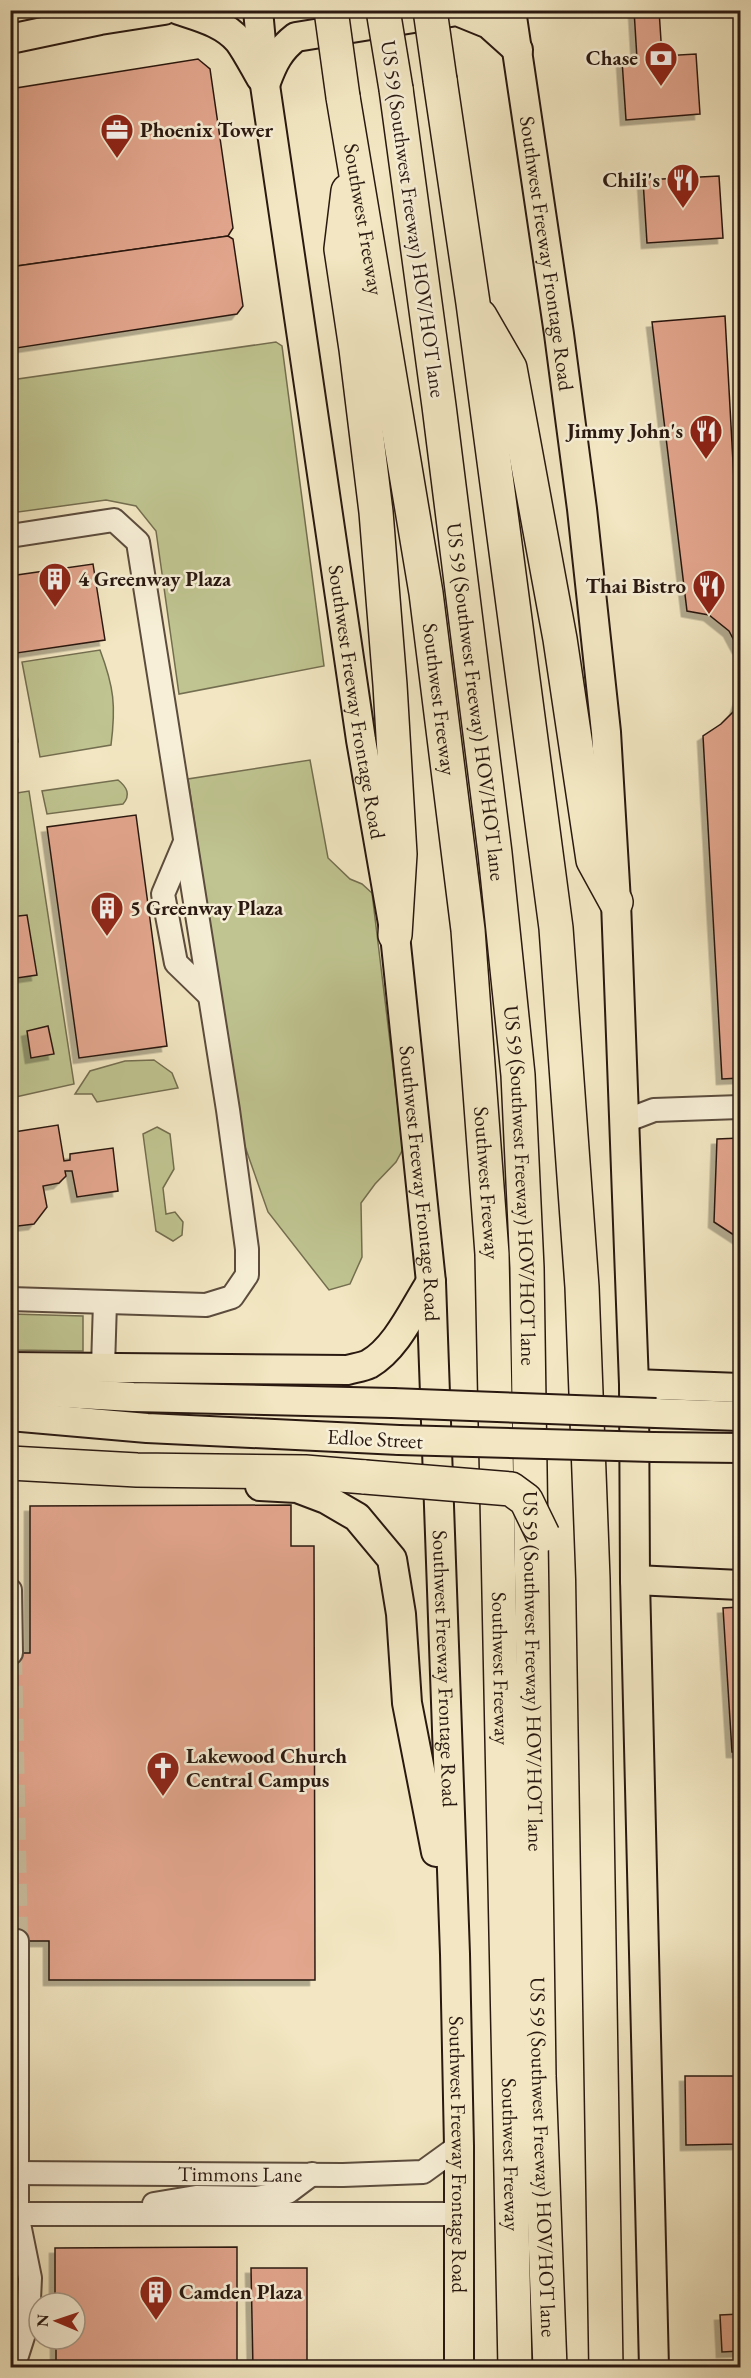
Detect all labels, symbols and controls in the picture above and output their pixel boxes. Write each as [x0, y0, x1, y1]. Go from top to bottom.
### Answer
street label: US 59 (Southwest Freeway) HOV/HOT lane [375, 39, 452, 399]
bank icon: Chase [643, 40, 679, 87]
place label: Chase [586, 44, 638, 71]
office icon: Phoenix Tower [99, 112, 135, 159]
street label: Southwest Freeway Frontage Road [514, 114, 580, 393]
place label: Phoenix Tower [140, 116, 273, 143]
street label: Southwest Freeway [338, 141, 390, 298]
restaurant icon: Chili's [665, 162, 701, 209]
place label: Chili's [602, 166, 660, 193]
restaurant icon: Jimmy John's [688, 413, 724, 460]
place label: Jimmy John's [565, 417, 683, 444]
street label: US 59 (Southwest Freeway) HOV/HOT lane [441, 521, 512, 882]
building icon: 4 Greenway Plaza [37, 561, 73, 608]
street label: Southwest Freeway Frontage Road [322, 563, 392, 841]
place label: 4 Greenway Plaza [78, 565, 232, 592]
restaurant icon: Thai Bistro [691, 568, 727, 615]
place label: Thai Bistro [586, 572, 686, 599]
street label: Southwest Freeway [417, 622, 463, 778]
building icon: 5 Greenway Plaza [89, 890, 125, 937]
place label: 5 Greenway Plaza [130, 894, 284, 921]
street label: US 59 (Southwest Freeway) HOV/HOT lane [498, 1004, 542, 1366]
street label: Southwest Freeway Frontage Road [394, 1044, 446, 1322]
street label: Southwest Freeway [468, 1105, 506, 1260]
street label: Edloe Street [326, 1423, 424, 1455]
street label: US 59 (Southwest Freeway) HOV/HOT lane [517, 1491, 550, 1852]
street label: Southwest Freeway Frontage Road [427, 1530, 464, 1808]
street label: Southwest Freeway [486, 1592, 516, 1746]
place label: Lakewood Church Central Campus [186, 1742, 347, 1793]
church icon: Lakewood Church Central Campus [145, 1750, 181, 1797]
street label: US 59 (Southwest Freeway) HOV/HOT lane [525, 1977, 563, 2338]
street label: Southwest Freeway Frontage Road [443, 2015, 473, 2293]
street label: Southwest Freeway [496, 2078, 526, 2232]
street label: Timmons Lane [178, 2160, 302, 2188]
building icon: Camden Plaza [138, 2274, 174, 2321]
place label: Camden Plaza [179, 2278, 303, 2305]
north arrow [27, 2291, 87, 2351]
text: N [32, 2314, 53, 2327]

